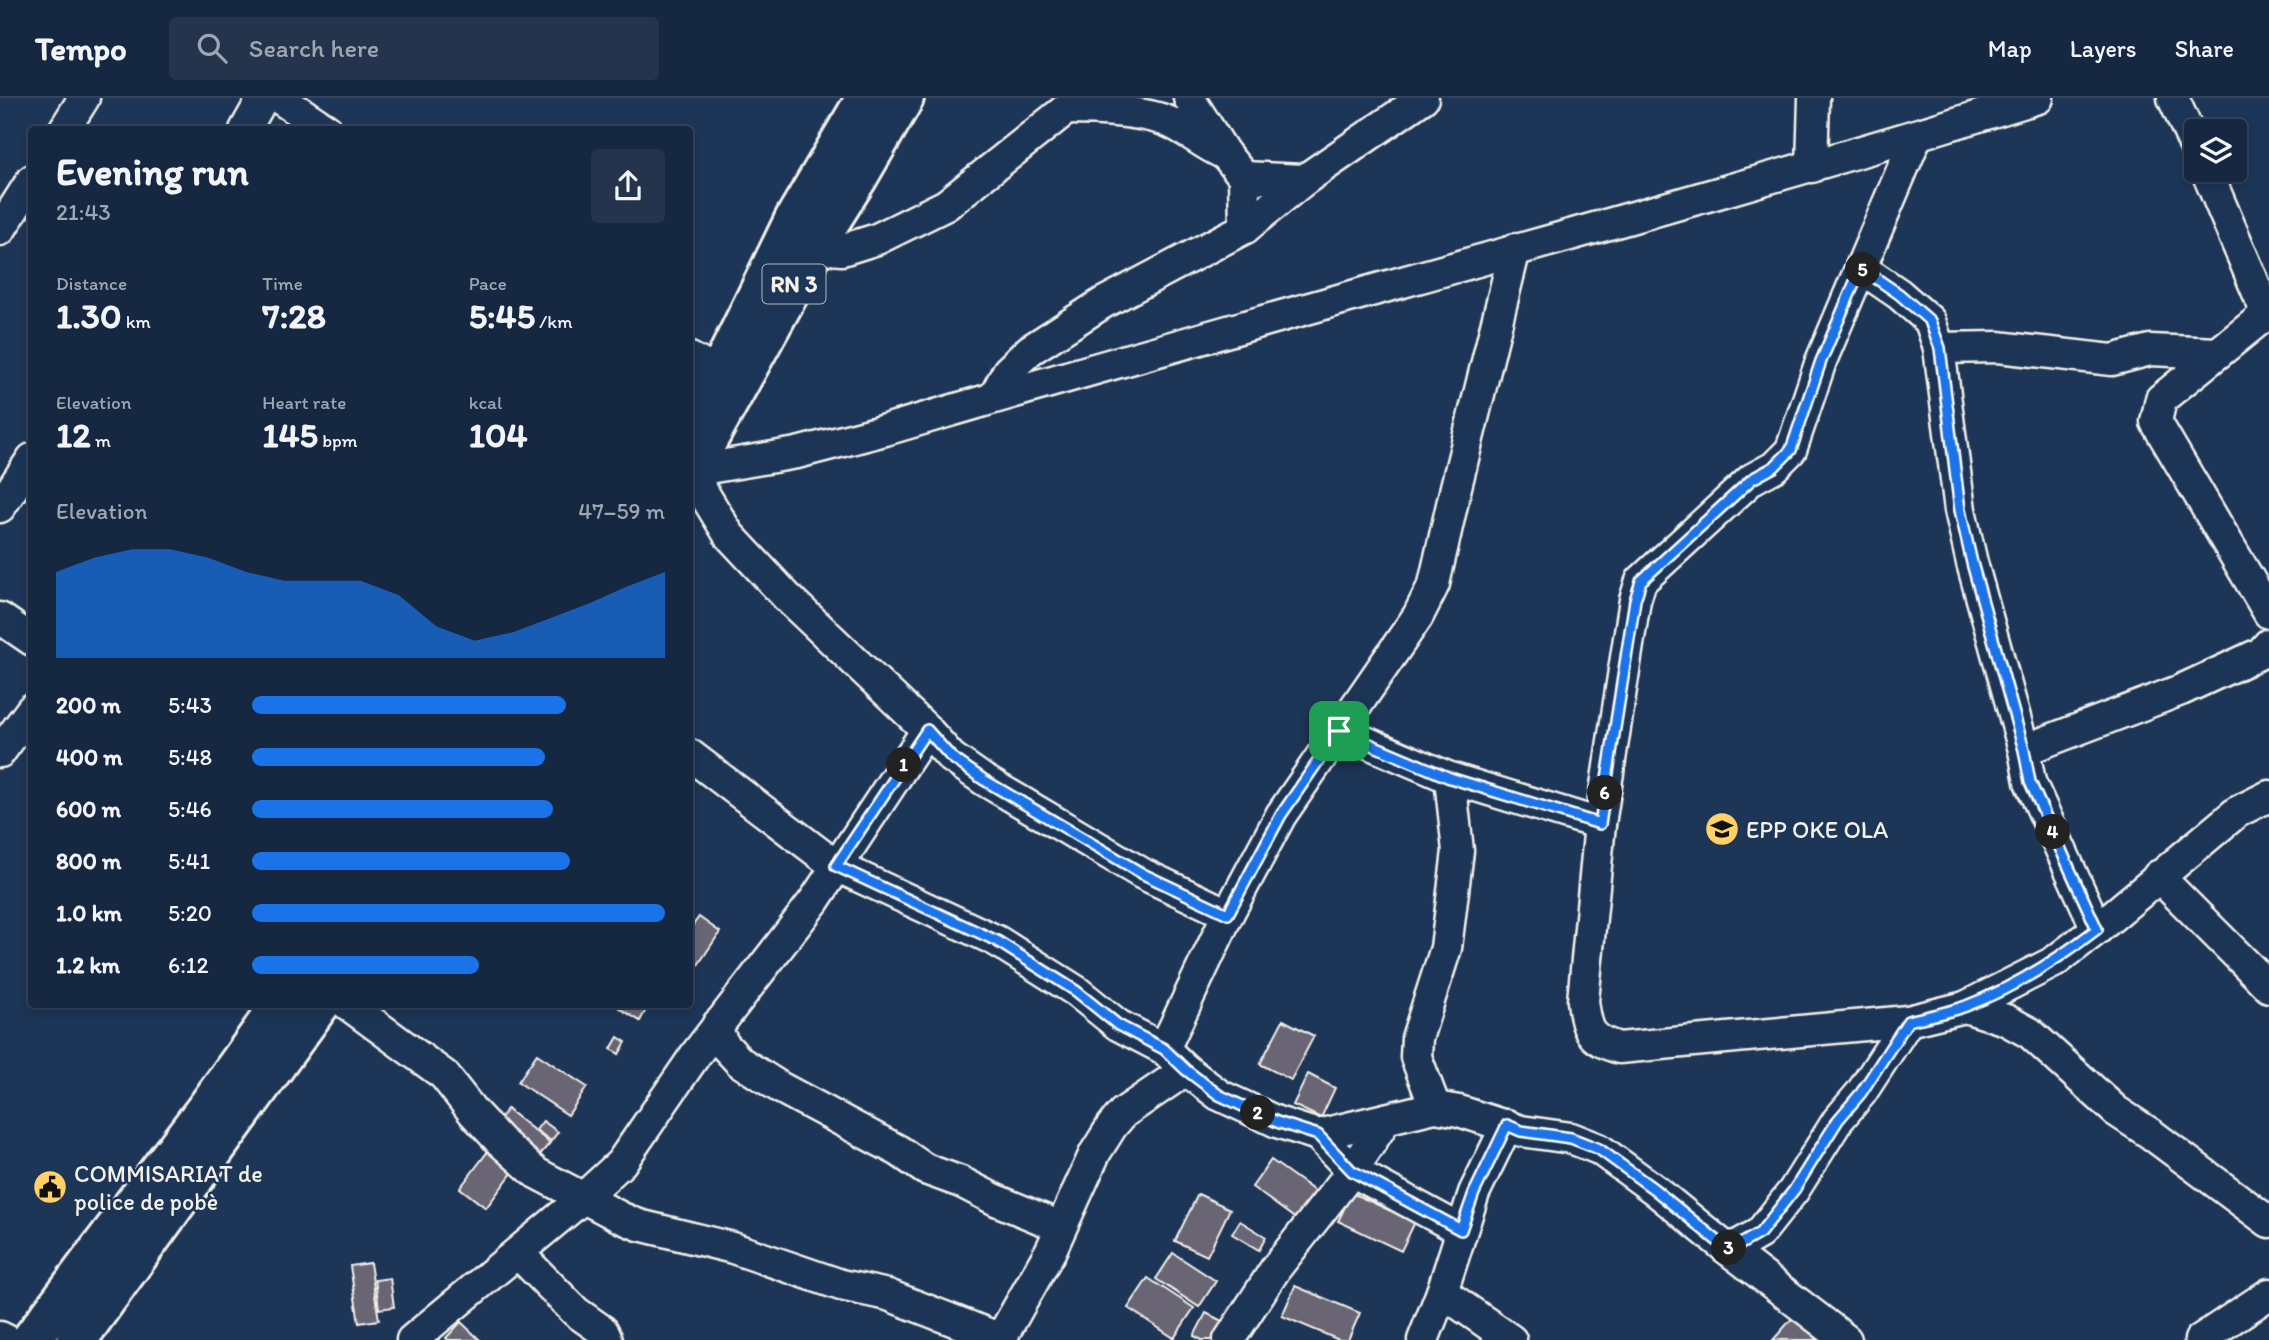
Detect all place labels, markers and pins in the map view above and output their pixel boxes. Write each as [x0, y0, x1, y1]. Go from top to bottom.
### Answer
pin: 5 [1846, 252, 1881, 288]
pin [1309, 701, 1369, 761]
pin: 1 [886, 748, 922, 782]
pin: 6 [1588, 776, 1622, 810]
school or university icon: EPP OKE OLA [1703, 810, 1741, 848]
pin: 4 [2036, 814, 2070, 850]
place label: EPP OKE OLA [1746, 815, 1888, 844]
pin: 2 [1240, 1096, 1276, 1130]
place label: COMMISARIAT de police de pobè [74, 1159, 263, 1216]
public building icon: COMMISARIAT de police de pobè [31, 1168, 69, 1206]
pin: 3 [1712, 1230, 1746, 1266]

